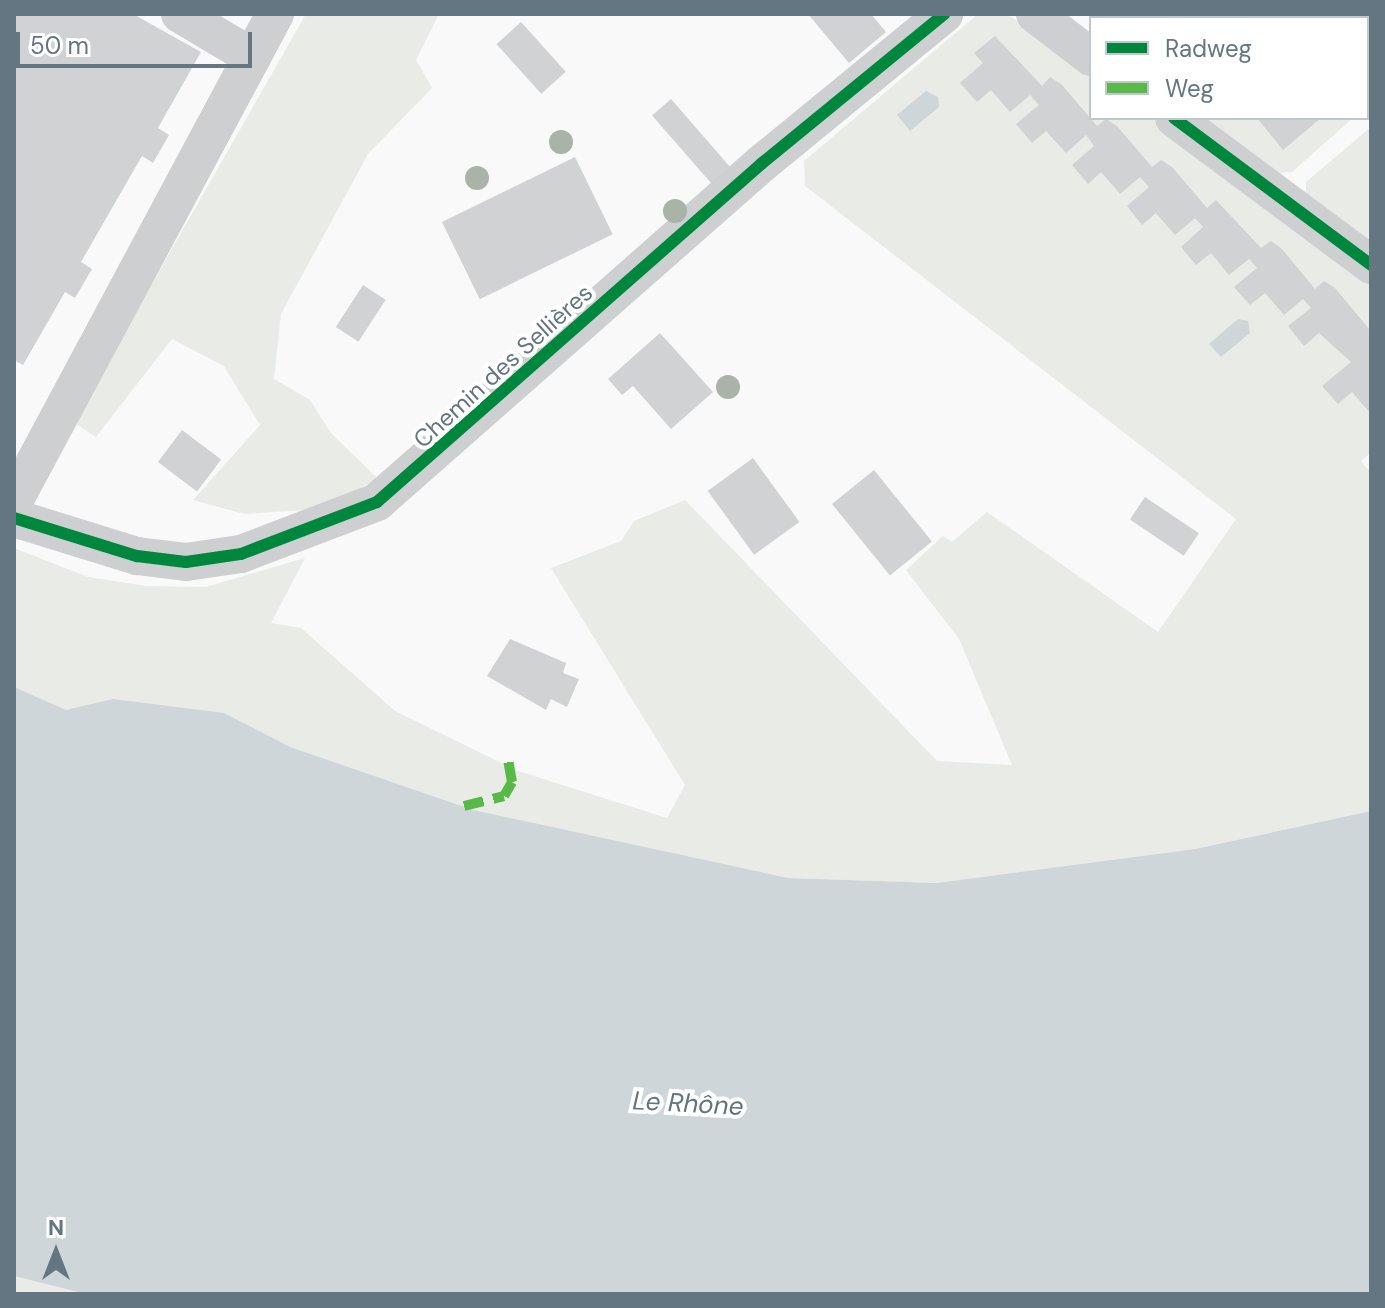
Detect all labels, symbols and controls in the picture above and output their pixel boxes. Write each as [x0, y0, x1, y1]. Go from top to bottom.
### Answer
scale bar [20, 16, 256, 66]
legend [1089, 16, 1369, 120]
text: 50 m [30, 30, 89, 61]
text: Radweg [1165, 33, 1252, 64]
text: Weg [1165, 73, 1214, 104]
street label: Chemin des Sellières [408, 278, 598, 454]
water label: Le Rhône [632, 1086, 744, 1122]
north arrow [16, 1212, 96, 1292]
text: N [48, 1213, 64, 1242]

